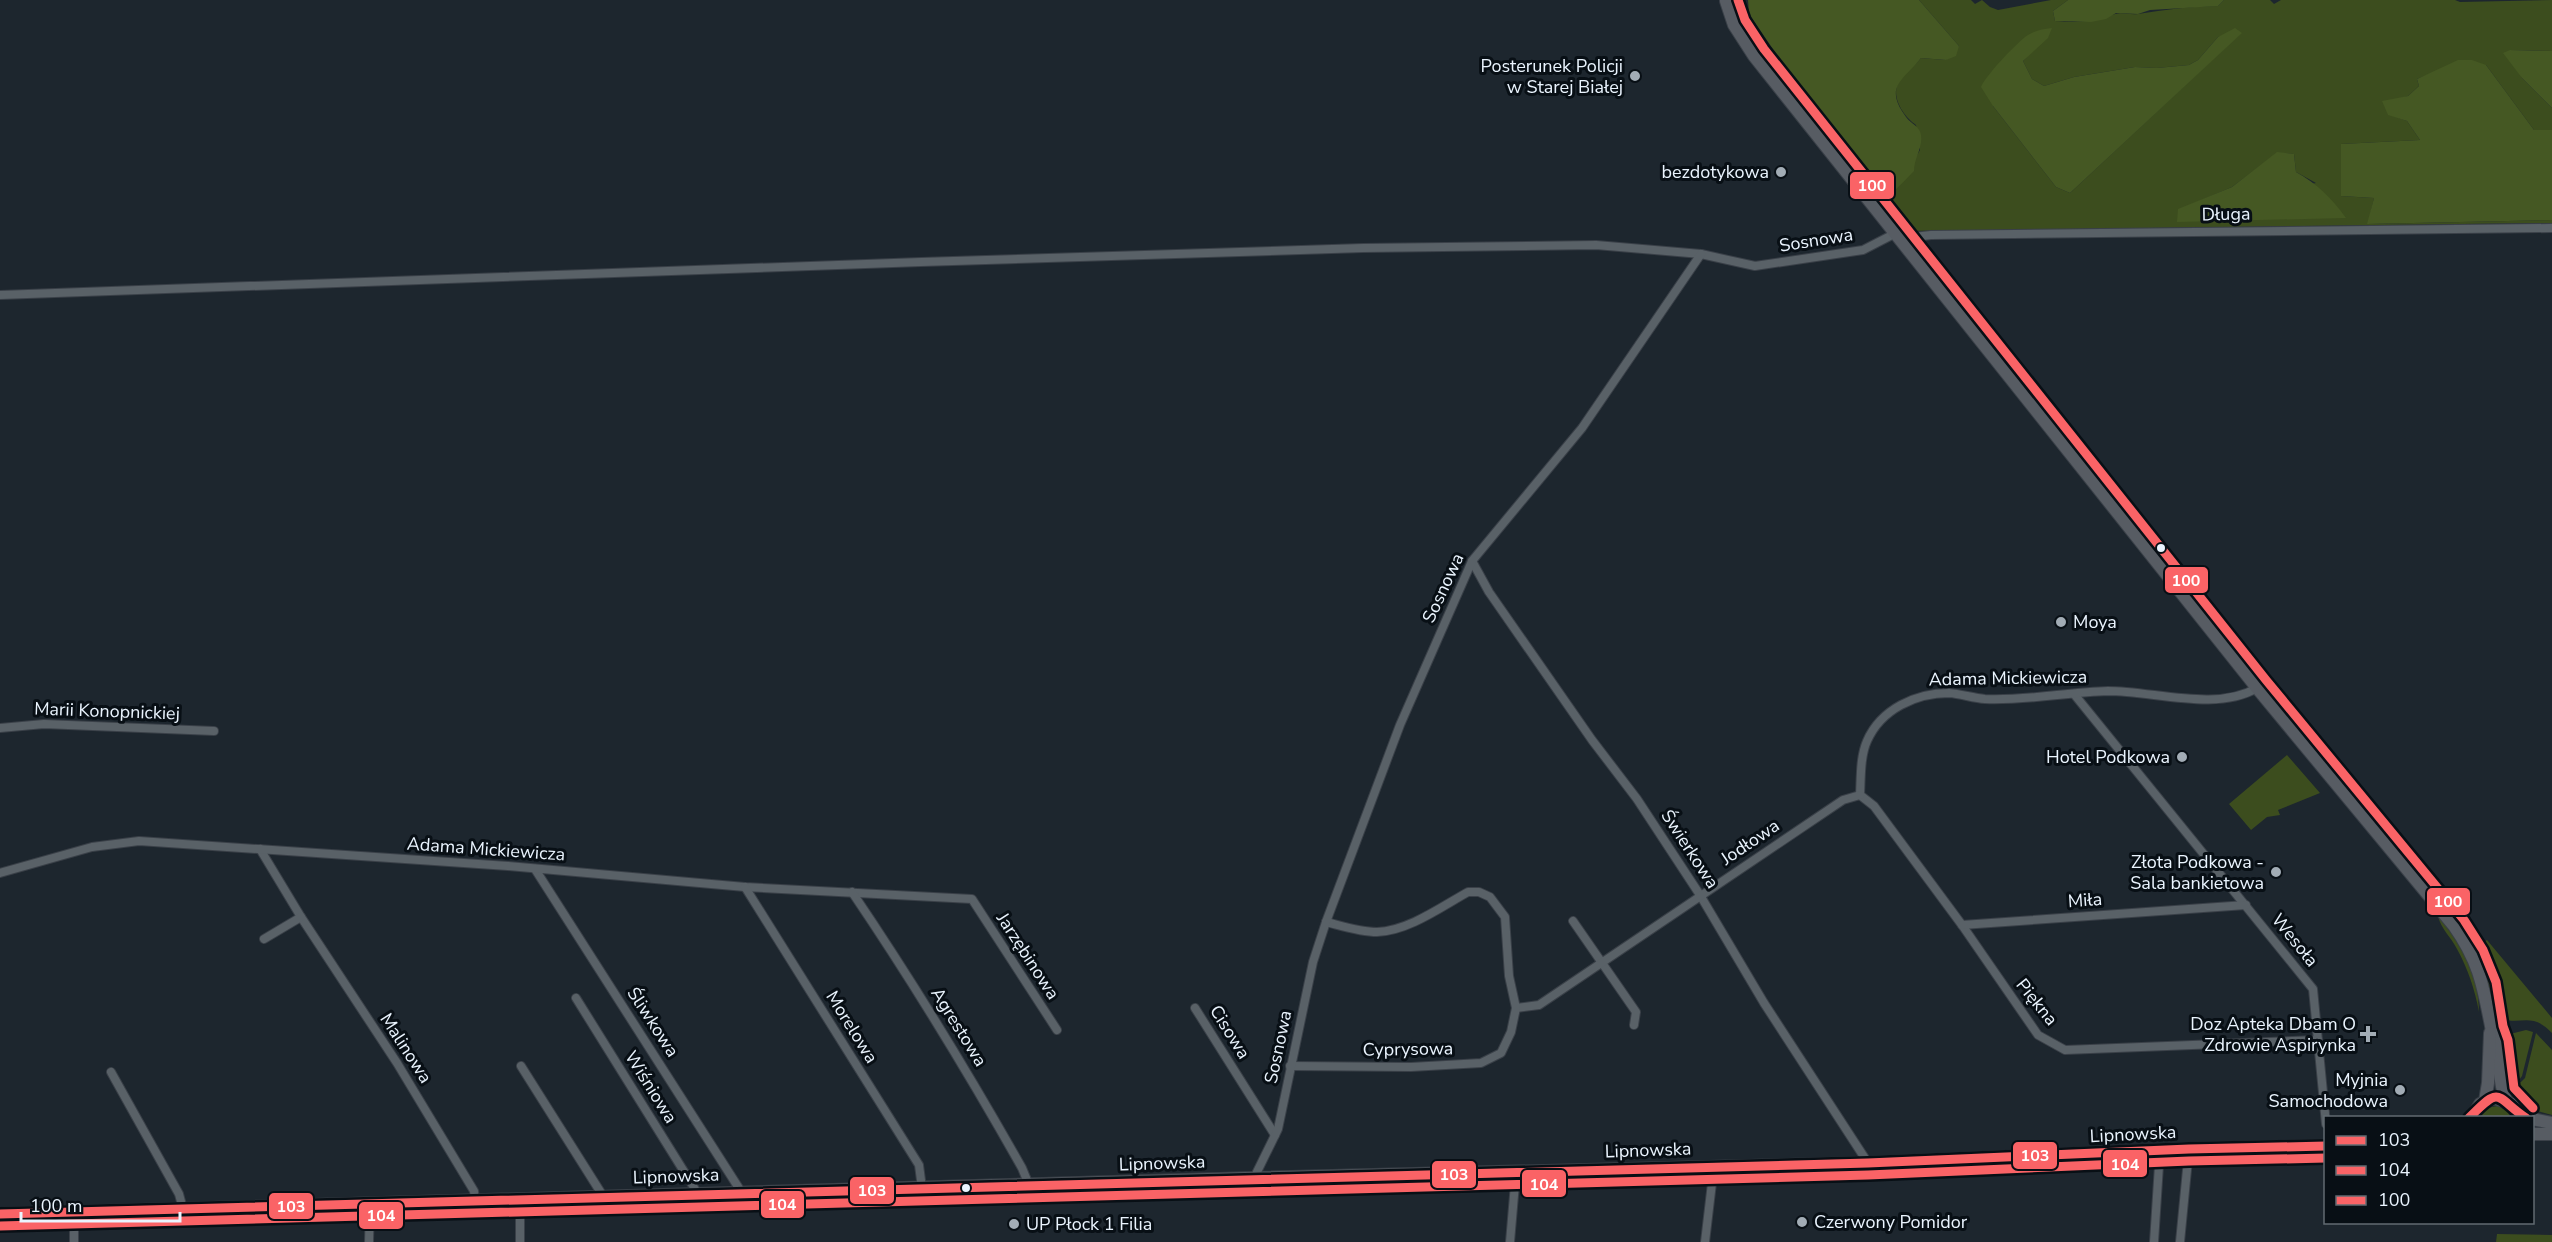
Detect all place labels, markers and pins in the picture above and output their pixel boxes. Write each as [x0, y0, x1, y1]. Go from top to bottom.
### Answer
place label: Posterunek Policji w Starej Białej [1480, 54, 1623, 99]
marker: Posterunek Policji w Starej Białej [1628, 69, 1642, 83]
place label: bezdotykowa [1662, 160, 1769, 184]
marker: bezdotykowa [1774, 165, 1788, 179]
unlabelled marker [2155, 542, 2167, 554]
place label: Moya [2073, 610, 2117, 634]
marker: Moya [2054, 615, 2068, 629]
place label: Hotel Podkowa [2046, 745, 2170, 769]
marker: Hotel Podkowa [2175, 750, 2189, 764]
place label: Złota Podkowa - Sala bankietowa [2130, 850, 2264, 895]
marker: Złota Podkowa - Sala bankietowa [2269, 865, 2283, 879]
place label: Doz Apteka Dbam O Zdrowie Aspirynka [2190, 1012, 2356, 1057]
marker: Doz Apteka Dbam O Zdrowie Aspirynka [2361, 1027, 2375, 1041]
place label: Myjnia Samochodowa [2269, 1068, 2388, 1113]
marker: Myjnia Samochodowa [2393, 1083, 2407, 1097]
unlabelled marker [960, 1182, 972, 1194]
place label: Czerwony Pomidor [1814, 1210, 1968, 1234]
place label: UP Płock 1 Filia [1026, 1212, 1152, 1236]
marker: Czerwony Pomidor [1795, 1215, 1809, 1229]
marker: UP Płock 1 Filia [1007, 1217, 1021, 1231]

